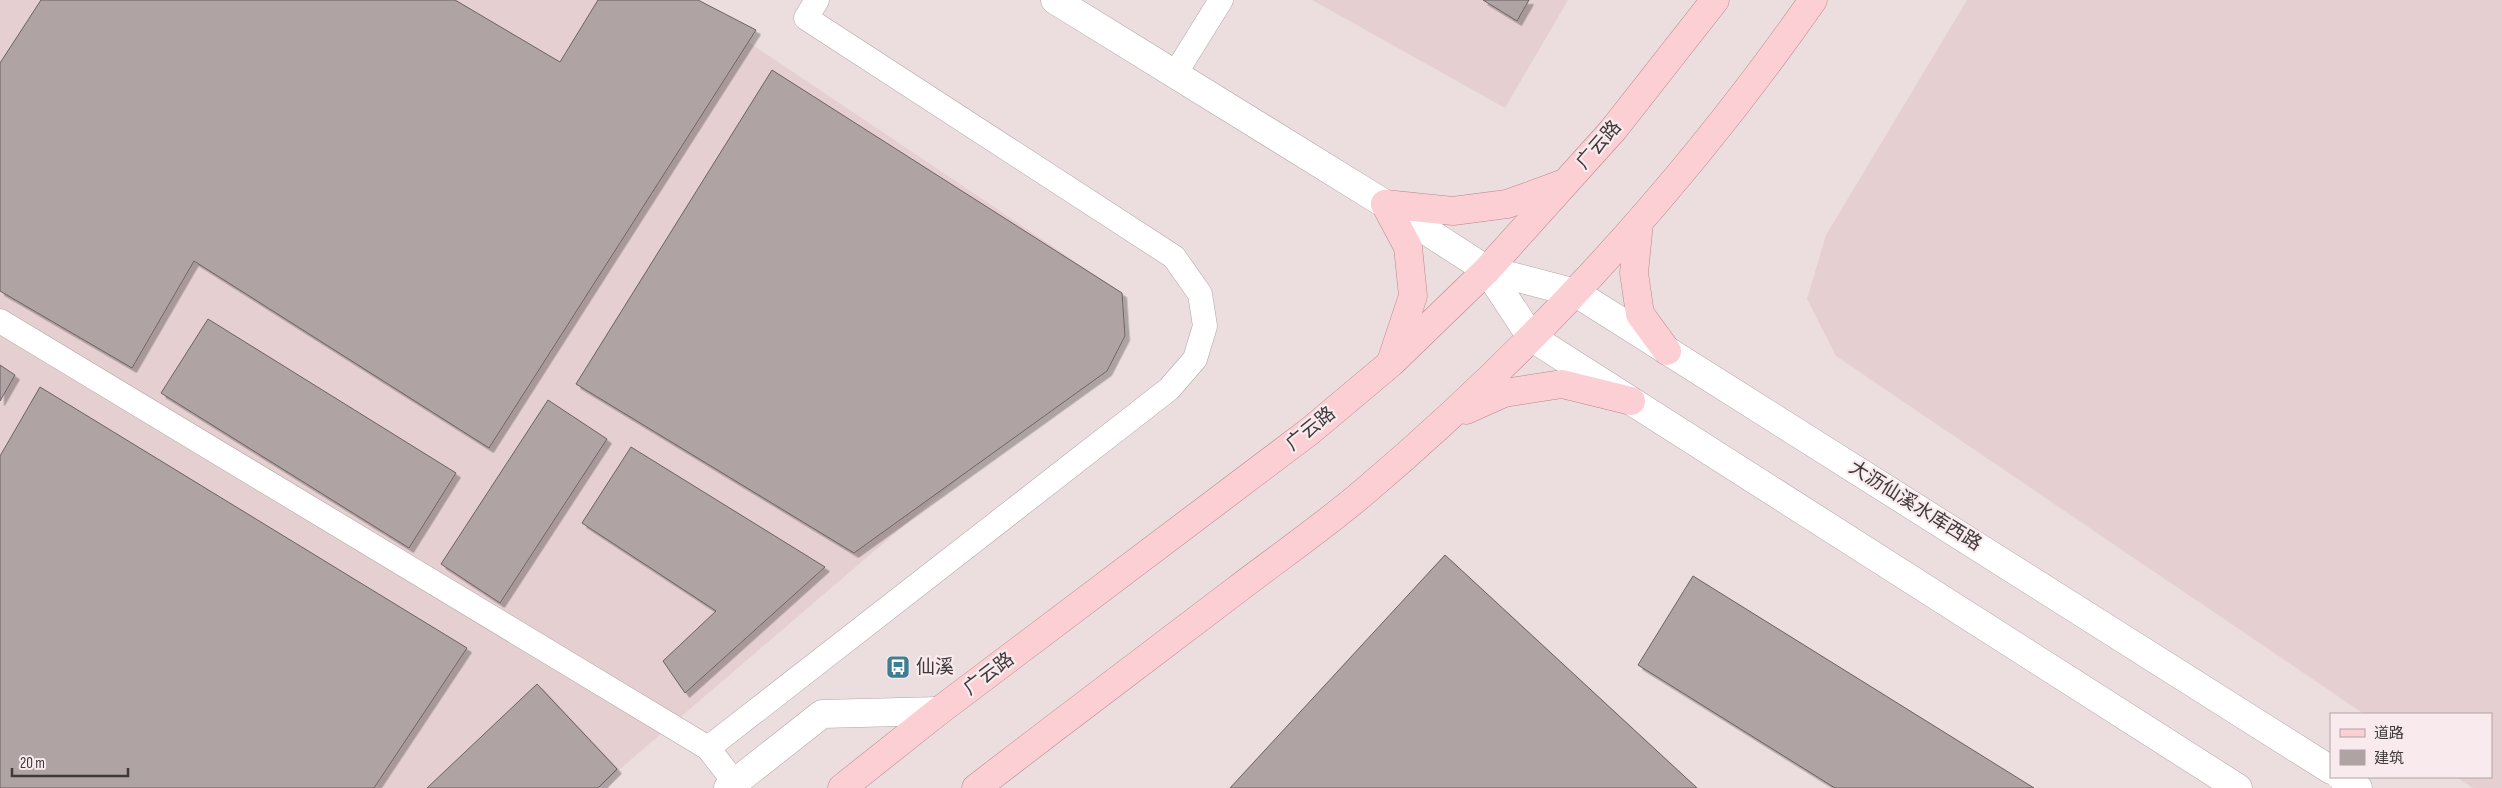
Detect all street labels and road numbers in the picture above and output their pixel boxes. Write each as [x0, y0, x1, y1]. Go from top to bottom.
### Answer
street label: 广云路 [1572, 116, 1626, 174]
street label: 广云路 [1282, 402, 1340, 456]
street label: 大沥仙溪水库西路 [1844, 456, 1986, 556]
street label: 广云路 [959, 648, 1019, 700]

